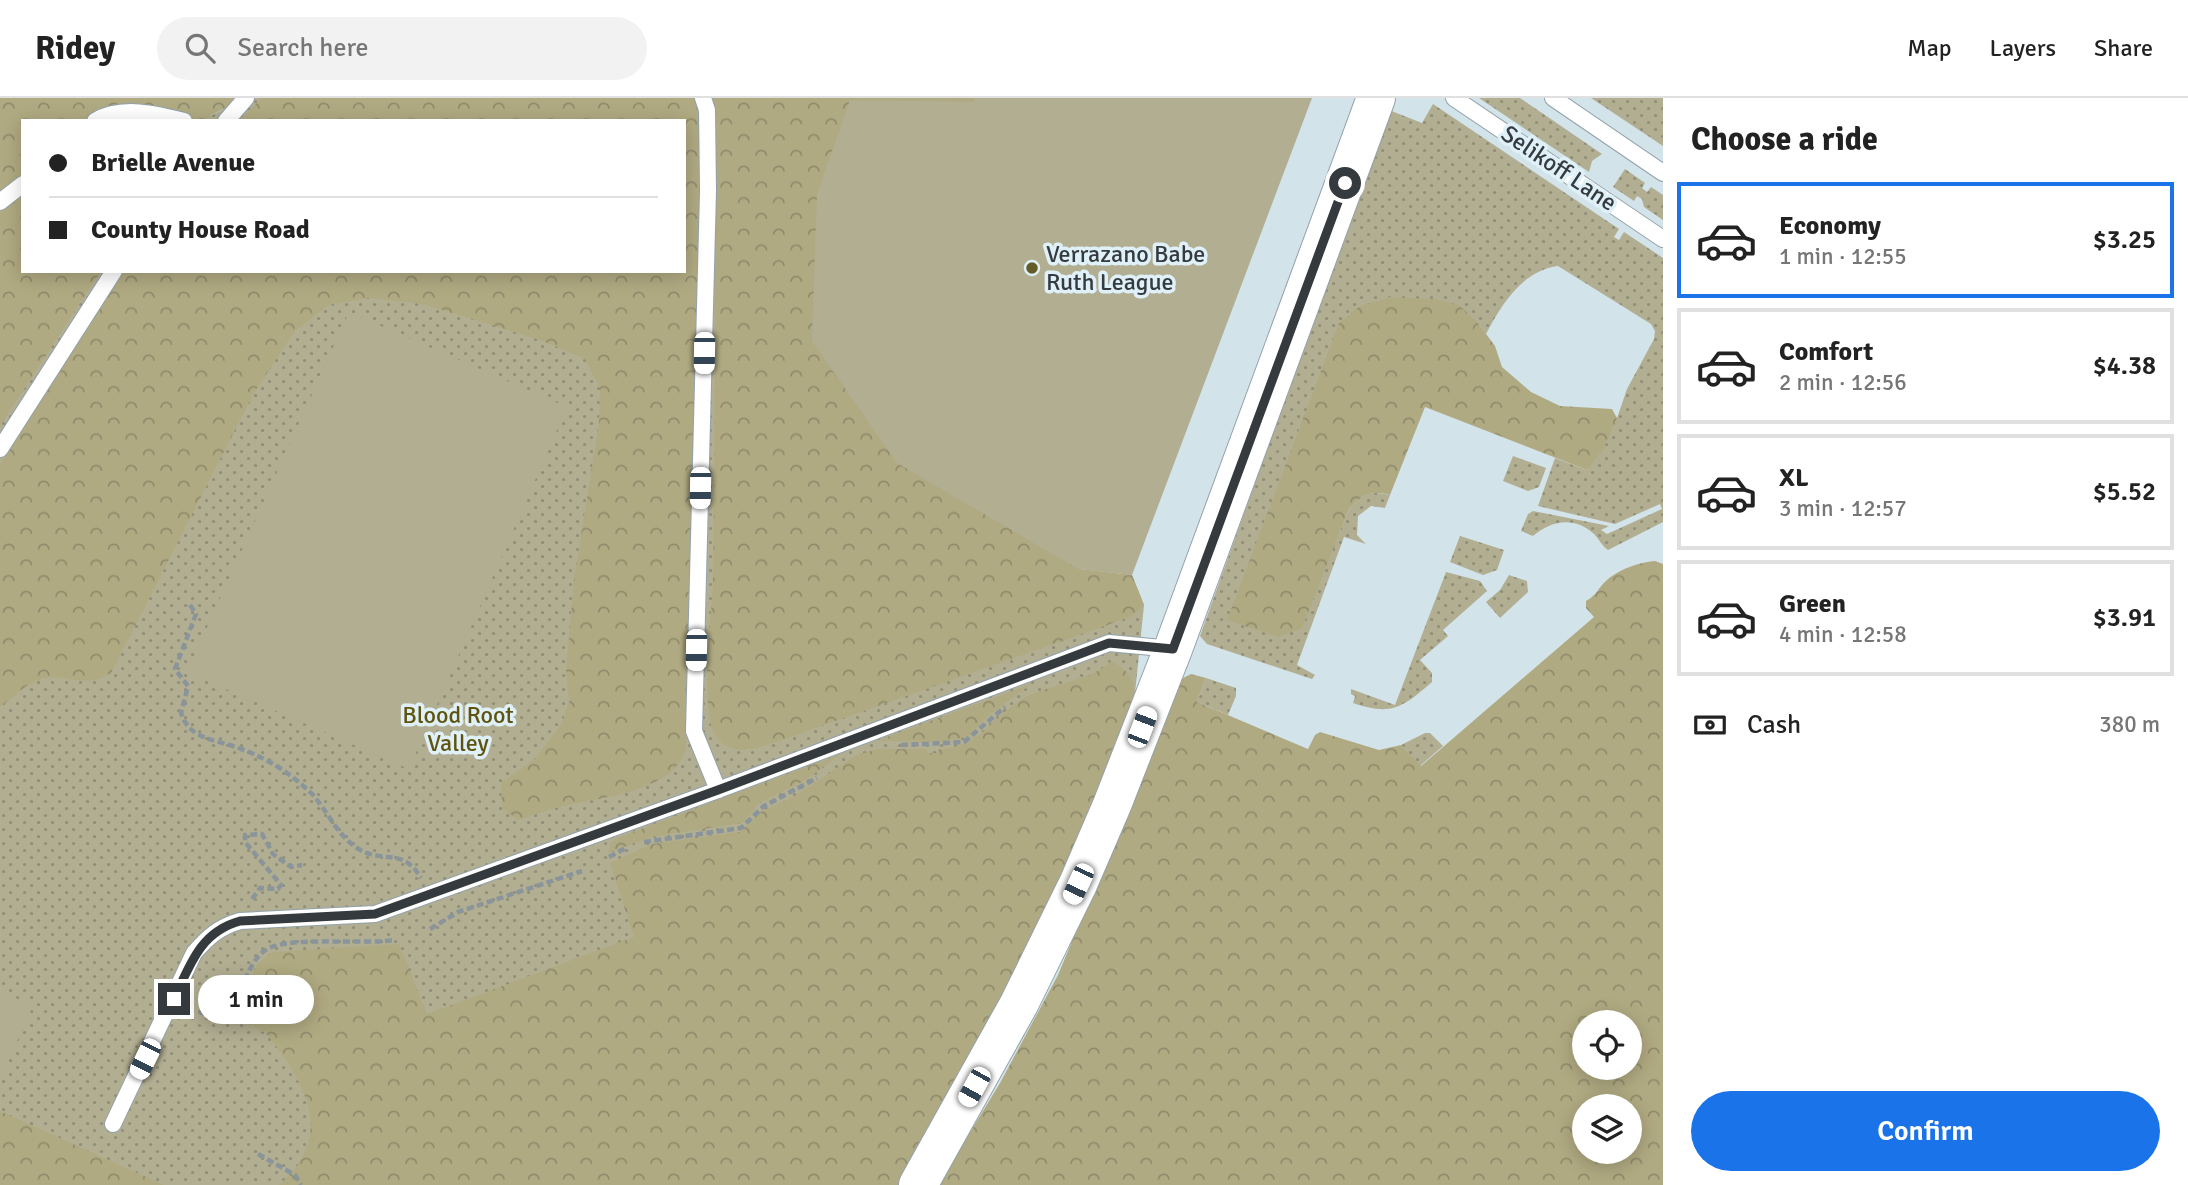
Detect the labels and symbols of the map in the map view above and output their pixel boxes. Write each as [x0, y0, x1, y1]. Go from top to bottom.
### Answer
street label: Selikoff Lane [1496, 118, 1622, 218]
route start [1329, 167, 1361, 199]
place label: Verrazano Babe Ruth League [1046, 239, 1205, 297]
marker: Verrazano Babe Ruth League [1024, 260, 1040, 276]
car [694, 332, 715, 374]
car [690, 467, 711, 509]
car [686, 629, 707, 671]
park label: Blood Root Valley [402, 700, 514, 758]
car [1125, 704, 1160, 750]
car [1060, 861, 1097, 907]
callout: 1 min [198, 974, 314, 1024]
route end [158, 983, 190, 1015]
car [127, 1036, 164, 1082]
car [955, 1064, 994, 1110]

